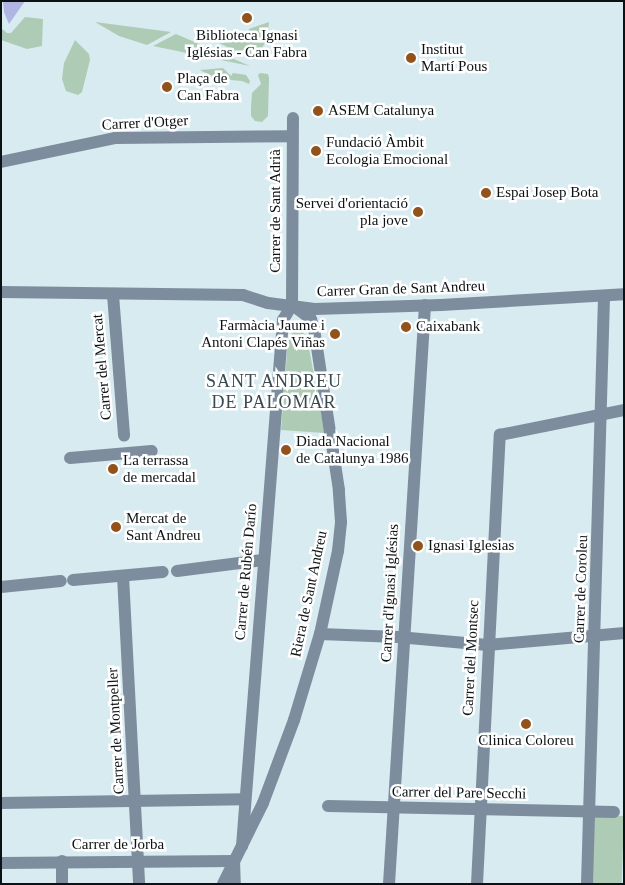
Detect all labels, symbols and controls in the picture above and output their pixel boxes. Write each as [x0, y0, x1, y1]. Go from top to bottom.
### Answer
marker: Biblioteca Ignasi Iglésias - Can Fabra [241, 12, 253, 24]
place label: Biblioteca Ignasi Iglésias - Can Fabra [187, 26, 307, 61]
place label: Institut Martí Pous [421, 40, 487, 75]
marker: Institut Martí Pous [405, 52, 417, 64]
place label: Plaça de Can Fabra [177, 69, 239, 104]
marker: Plaça de Can Fabra [161, 81, 173, 93]
place label: ASEM Catalunya [328, 102, 434, 120]
marker: ASEM Catalunya [312, 105, 324, 117]
street label: Carrer d'Otger [101, 112, 189, 134]
place label: Fundació Àmbit Ecologia Emocional [326, 133, 448, 168]
marker: Fundació Àmbit Ecologia Emocional [310, 145, 322, 157]
street label: Carrer de Sant Adrià [267, 149, 285, 273]
place label: Espai Josep Bota [496, 184, 598, 202]
marker: Espai Josep Bota [480, 187, 492, 199]
place label: Servei d'orientació pla jove [296, 194, 408, 229]
marker: Servei d'orientació pla jove [412, 206, 424, 218]
street label: Carrer Gran de Sant Andreu [316, 277, 486, 301]
street label: Carrer del Mercat [88, 313, 116, 421]
place label: Farmàcia Jaume i Antoni Clapés Viñas [201, 316, 325, 351]
place label: Caixabank [416, 318, 480, 336]
marker: Caixabank [400, 321, 412, 333]
marker: Farmàcia Jaume i Antoni Clapés Viñas [329, 328, 341, 340]
district label: SANT ANDREU DE PALOMAR [204, 371, 344, 414]
place label: Diada Nacional de Catalunya 1986 [296, 432, 408, 467]
marker: Diada Nacional de Catalunya 1986 [280, 444, 292, 456]
place label: La terrassa de mercadal [123, 451, 196, 486]
marker: La terrassa de mercadal [107, 463, 119, 475]
street label: Carrer de Rubén Darío [231, 503, 261, 641]
place label: Mercat de Sant Andreu [126, 509, 201, 544]
marker: Mercat de Sant Andreu [110, 521, 122, 533]
street label: Carrer d'Ignasi Iglésias [377, 523, 403, 663]
street label: Riera de Sant Andreu [287, 529, 331, 659]
street label: Carrer de Coroleu [570, 535, 592, 643]
place label: Ignasi Iglesias [428, 537, 514, 555]
marker: Ignasi Iglesias [412, 540, 424, 552]
street label: Carrer del Montsec [459, 600, 483, 716]
street label: Carrer de Montpeller [104, 667, 128, 795]
marker: Clinica Coloreu [520, 718, 532, 730]
place label: Clinica Coloreu [478, 732, 574, 750]
street label: Carrer del Pare Secchi [392, 783, 526, 803]
street label: Carrer de Jorba [72, 836, 164, 854]

